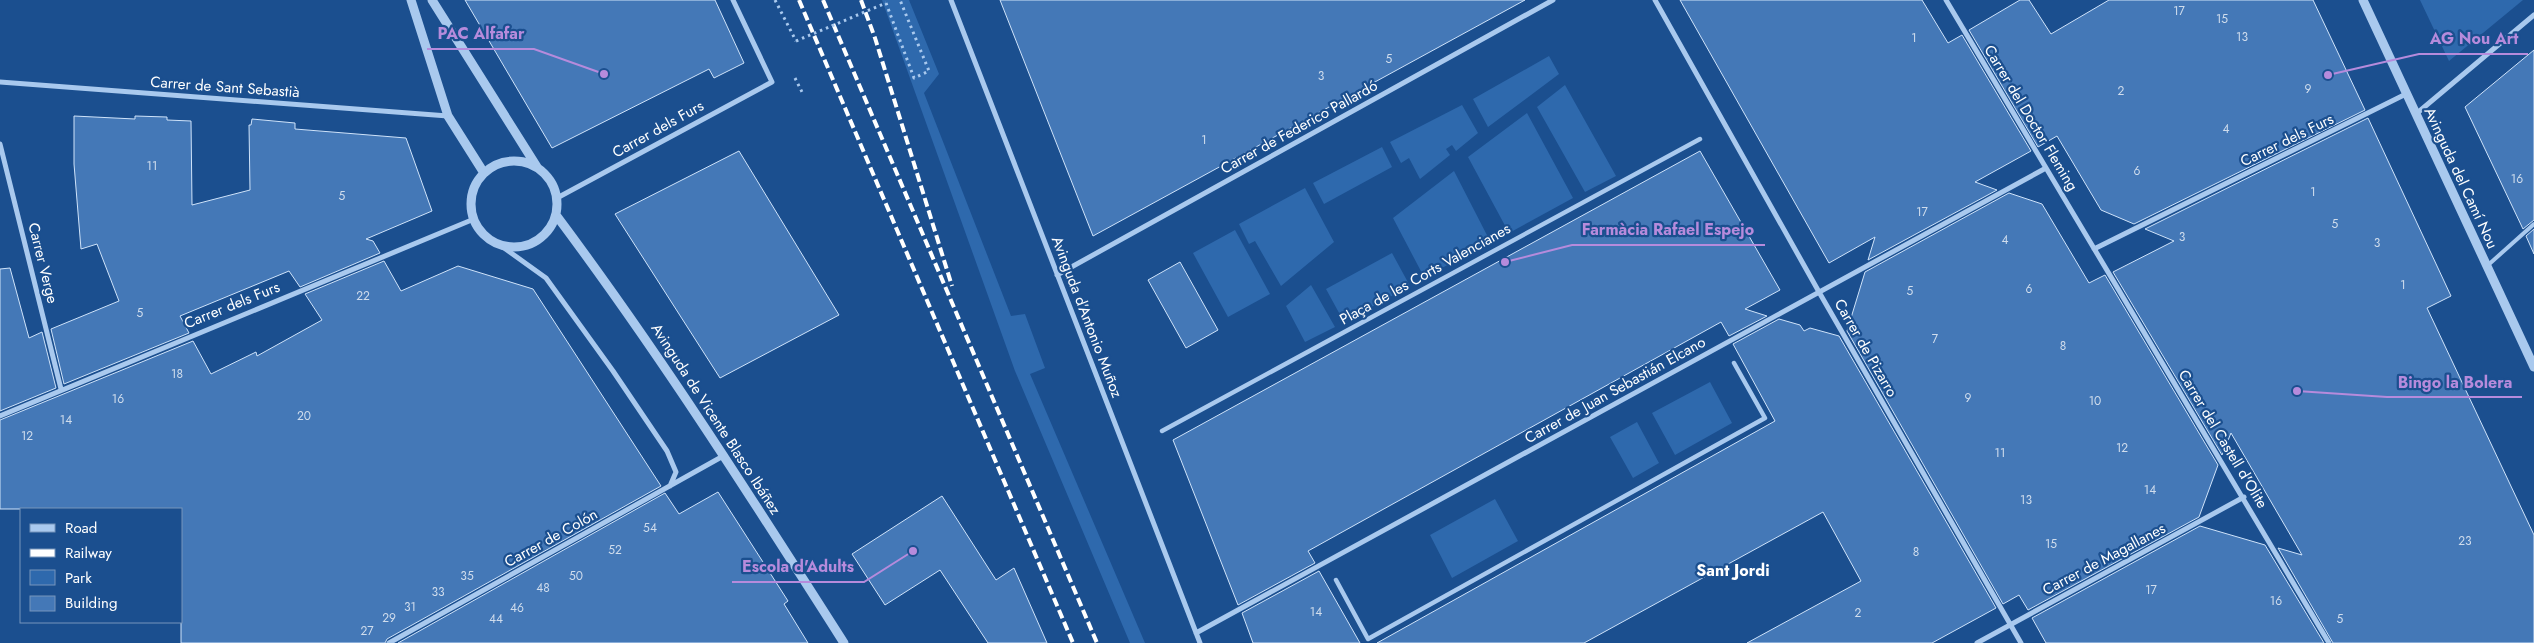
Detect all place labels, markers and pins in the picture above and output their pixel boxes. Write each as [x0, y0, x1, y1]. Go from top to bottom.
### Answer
callout: PAC Alfafar [427, 18, 534, 49]
callout: AG Nou Art [2419, 23, 2528, 54]
callout: Farmàcia Rafael Espejo [1572, 214, 1765, 245]
callout: Bingo la Bolera [2387, 366, 2522, 397]
callout: Escola d'Adults [732, 551, 864, 582]

